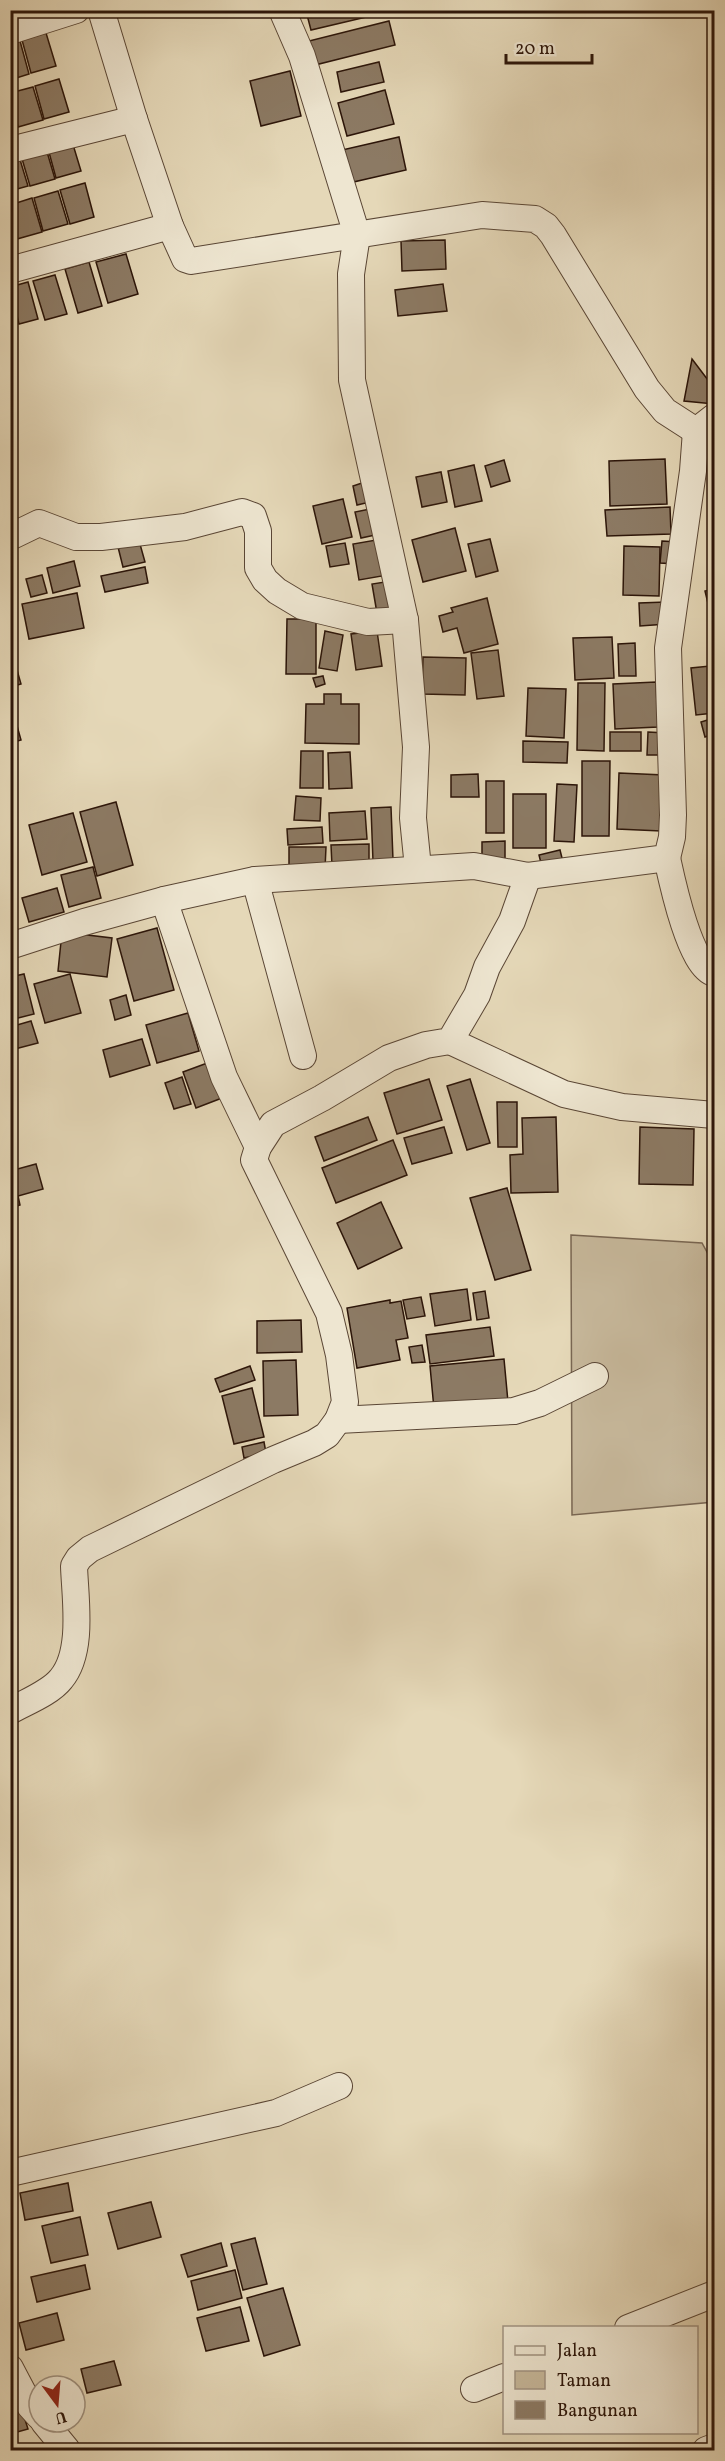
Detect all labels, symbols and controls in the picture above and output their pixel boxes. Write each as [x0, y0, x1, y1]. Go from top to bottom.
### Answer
scale bar [506, 27, 592, 65]
text: 20 m [515, 37, 555, 62]
legend [503, 2326, 698, 2434]
text: Jalan [557, 2339, 597, 2364]
text: Taman [557, 2369, 611, 2394]
north arrow [27, 2374, 87, 2434]
text: Bangunan [557, 2399, 638, 2424]
text: U [52, 2404, 69, 2429]

